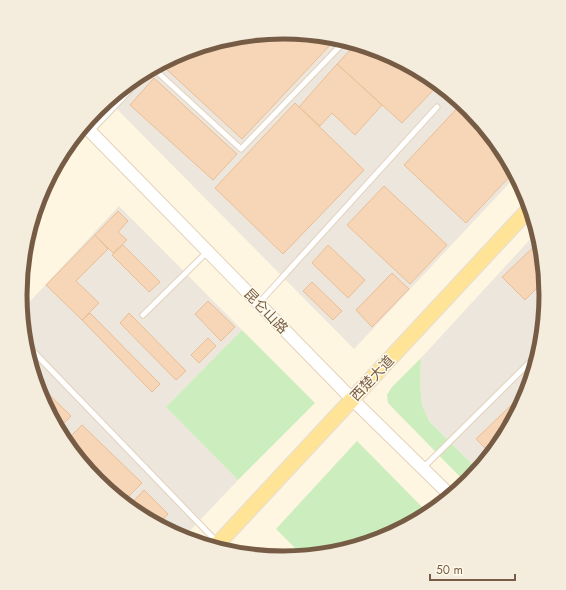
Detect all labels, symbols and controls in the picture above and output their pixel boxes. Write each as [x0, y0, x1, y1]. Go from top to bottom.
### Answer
street label: 昆仑山路 [239, 284, 293, 338]
street label: 西楚大道 [346, 351, 398, 405]
scale bar [430, 556, 515, 582]
text: 50 m [436, 561, 463, 579]

